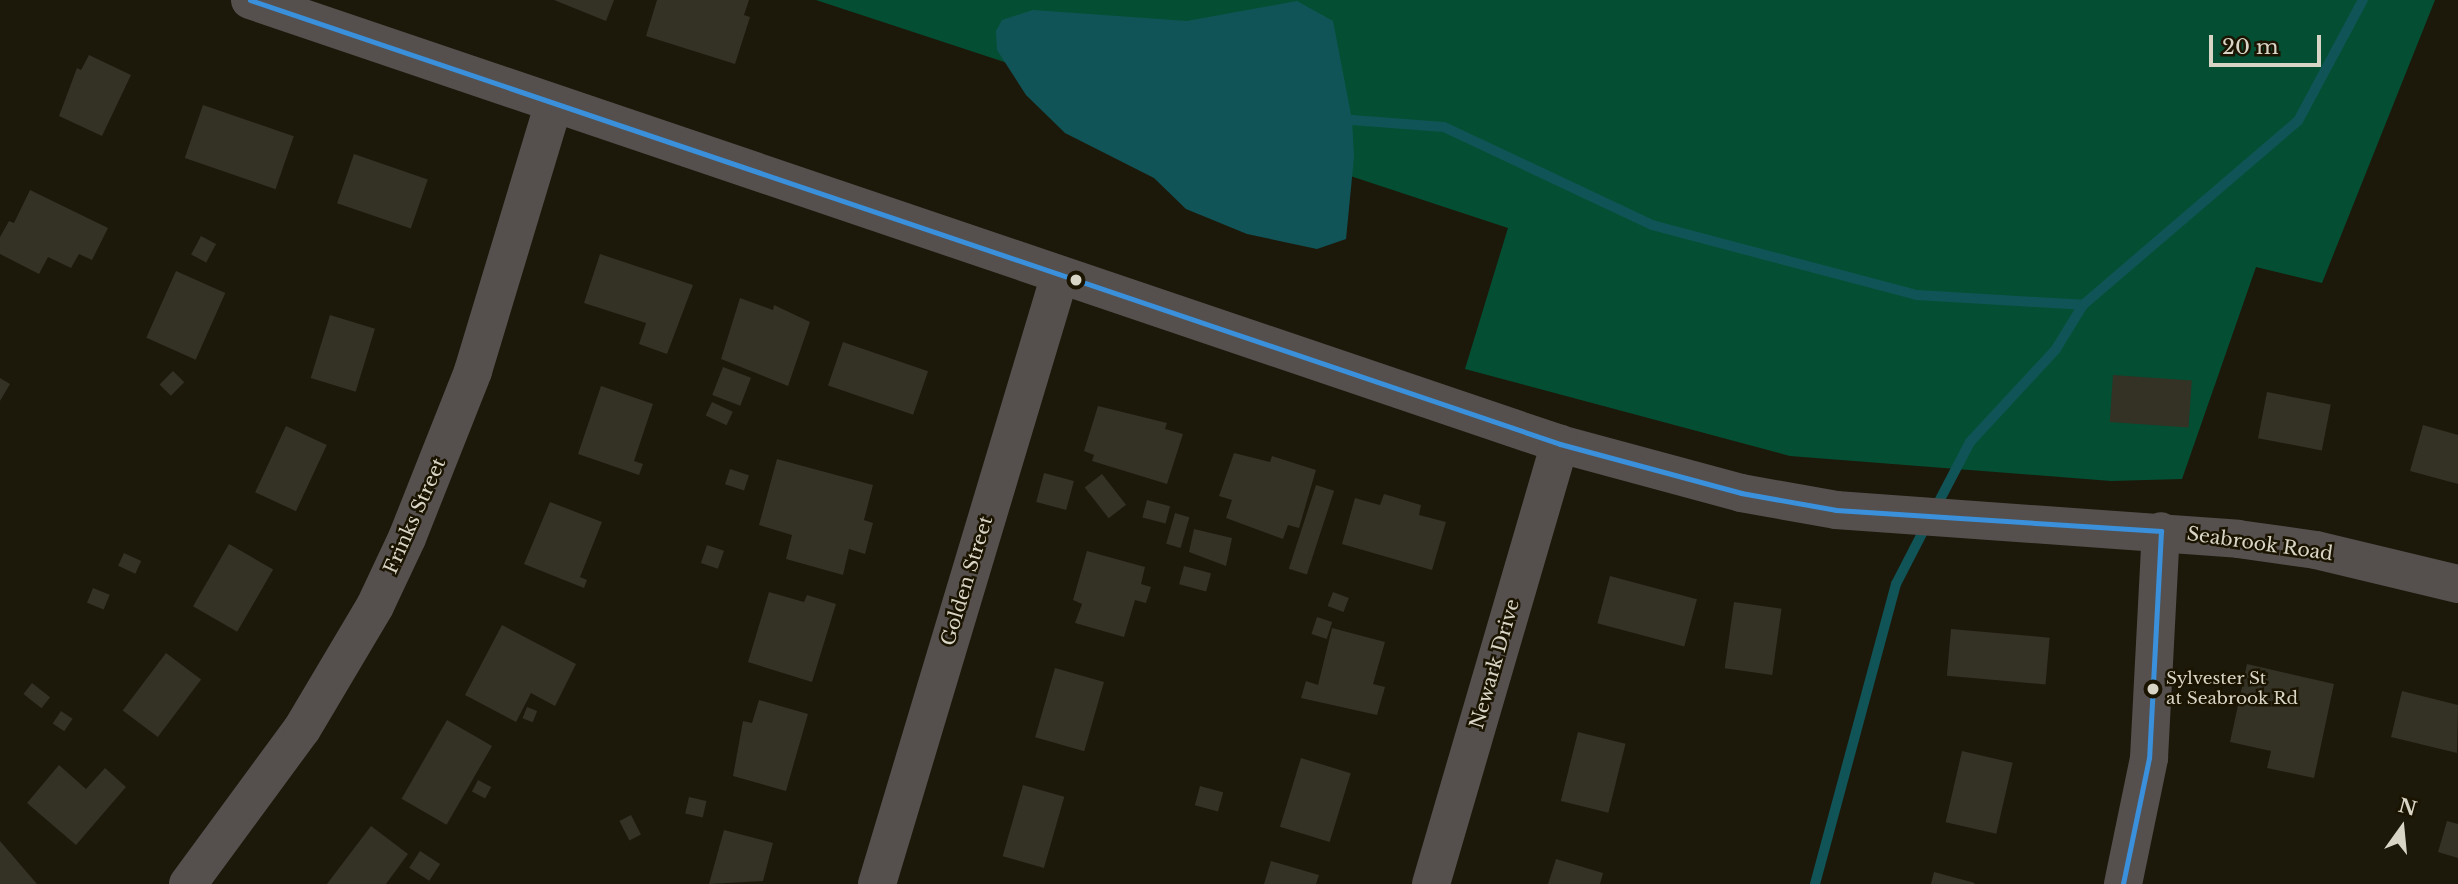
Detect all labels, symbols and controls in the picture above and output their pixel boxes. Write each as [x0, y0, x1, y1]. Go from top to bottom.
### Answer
scale bar [2213, 21, 2325, 65]
text: 20 m [2222, 34, 2279, 60]
unlabelled marker [1069, 273, 1083, 287]
street label: Frinks Street [379, 455, 451, 577]
street label: Golden Street [936, 513, 998, 649]
street label: Seabrook Road [2185, 522, 2335, 566]
street label: Newark Drive [1466, 596, 1524, 732]
place label: Sylvester St at Seabrook Rd [2166, 669, 2298, 709]
marker: Sylvester St at Seabrook Rd [2146, 682, 2160, 696]
north arrow [2367, 793, 2437, 863]
text: N [2396, 794, 2419, 821]

